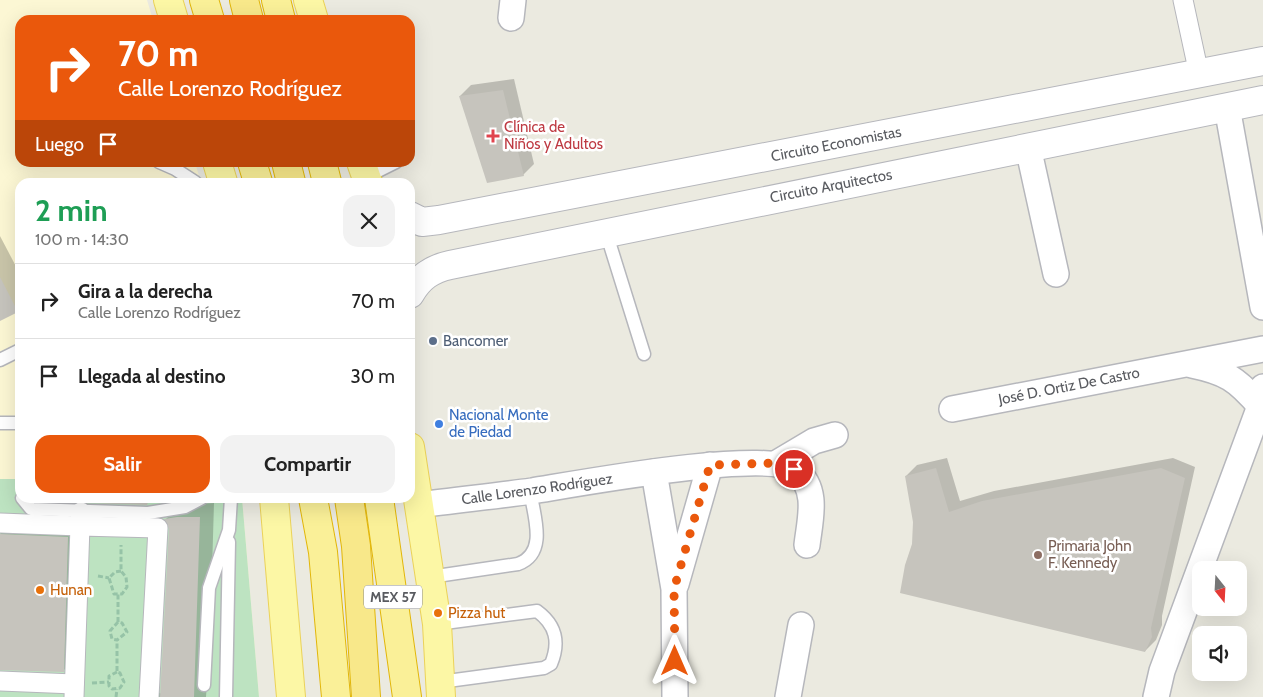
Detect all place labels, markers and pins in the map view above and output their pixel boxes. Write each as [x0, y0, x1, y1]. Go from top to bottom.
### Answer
place label: Clínica de Niños y Adultos [504, 118, 603, 153]
marker: Clínica de Niños y Adultos [486, 129, 500, 143]
place label: Bancomer [443, 332, 508, 350]
marker: Bancomer [427, 335, 439, 347]
place label: Nacional Monte de Piedad [449, 406, 549, 441]
marker: Nacional Monte de Piedad [433, 418, 445, 430]
pin [773, 448, 815, 490]
place label: Primaria John F. Kennedy [1048, 537, 1132, 572]
marker: Primaria John F. Kennedy [1032, 549, 1044, 561]
place label: Hunan [50, 581, 92, 599]
marker: Hunan [34, 584, 46, 596]
place label: Pizza hut [448, 604, 505, 622]
marker: Pizza hut [432, 607, 444, 619]

